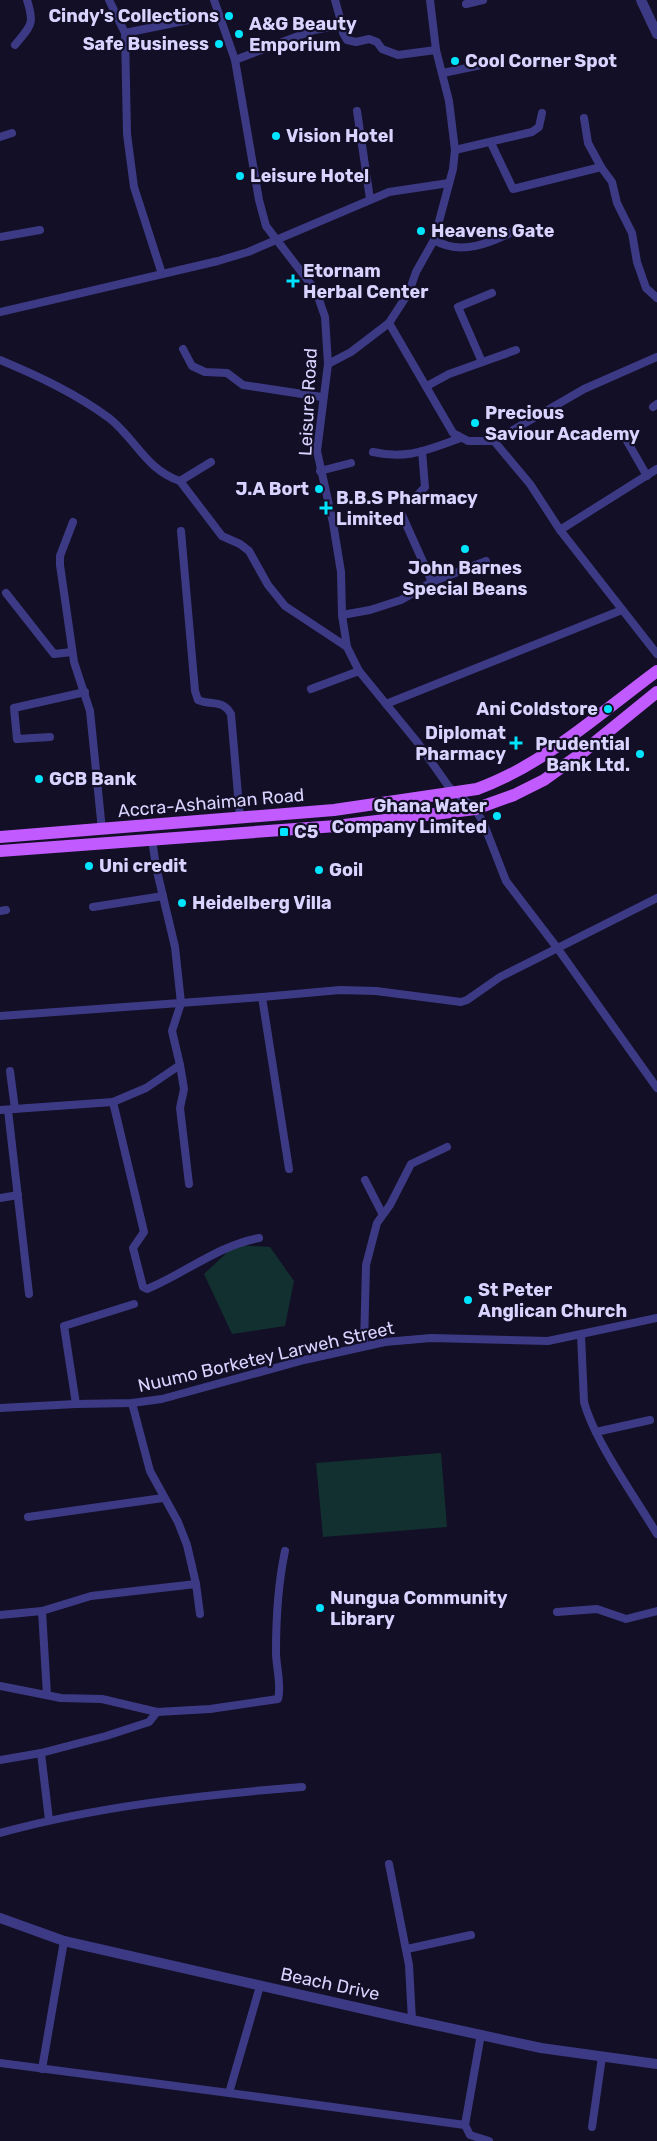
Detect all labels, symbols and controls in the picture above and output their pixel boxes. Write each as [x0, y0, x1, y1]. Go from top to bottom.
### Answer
place label: Cindy's Collections [48, 5, 219, 27]
marker: Cindy's Collections [223, 10, 235, 22]
place label: A&G Beauty Emporium [249, 13, 357, 56]
marker: A&G Beauty Emporium [233, 28, 245, 40]
place label: Safe Business [83, 33, 209, 55]
marker: Safe Business [213, 38, 225, 50]
place label: Cool Corner Spot [465, 50, 617, 72]
marker: Cool Corner Spot [449, 55, 461, 67]
place label: Vision Hotel [286, 125, 394, 147]
marker: Vision Hotel [270, 130, 282, 142]
place label: Leisure Hotel [250, 165, 369, 187]
marker: Leisure Hotel [234, 170, 246, 182]
place label: Heavens Gate [431, 220, 555, 242]
marker: Heavens Gate [415, 225, 427, 237]
place label: Etornam Herbal Center [303, 260, 428, 303]
marker: Etornam Herbal Center [287, 275, 299, 287]
street label: Leisure Road [294, 347, 322, 457]
place label: Precious Saviour Academy [485, 402, 640, 445]
marker: Precious Saviour Academy [469, 417, 481, 429]
place label: J.A Bort [236, 478, 309, 500]
marker: J.A Bort [313, 483, 325, 495]
place label: B.B.S Pharmacy Limited [336, 487, 478, 530]
marker: B.B.S Pharmacy Limited [320, 502, 332, 514]
marker: John Barnes Special Beans [459, 543, 471, 555]
place label: John Barnes Special Beans [403, 557, 527, 600]
place label: Ani Coldstore [476, 698, 598, 720]
marker: Ani Coldstore [602, 703, 614, 715]
place label: Diplomat Pharmacy [415, 722, 506, 765]
place label: Prudential Bank Ltd. [535, 733, 630, 776]
marker: Diplomat Pharmacy [510, 737, 522, 749]
marker: Prudential Bank Ltd. [634, 748, 646, 760]
place label: GCB Bank [49, 768, 137, 790]
marker: GCB Bank [33, 773, 45, 785]
street label: Accra-Ashaiman Road [117, 784, 305, 822]
place label: Ghana Water Company Limited [332, 795, 487, 838]
marker: Ghana Water Company Limited [491, 810, 503, 822]
place label: C5 [294, 821, 318, 843]
marker: C5 [278, 826, 290, 838]
place label: Uni credit [99, 855, 187, 877]
place label: Goil [329, 859, 363, 881]
marker: Uni credit [83, 860, 95, 872]
marker: Goil [313, 864, 325, 876]
place label: Heidelberg Villa [192, 892, 332, 914]
marker: Heidelberg Villa [176, 897, 188, 909]
place label: St Peter Anglican Church [478, 1279, 627, 1322]
marker: St Peter Anglican Church [462, 1294, 474, 1306]
street label: Nuumo Borketey Larweh Street [136, 1317, 396, 1397]
place label: Nungua Community Library [330, 1587, 508, 1630]
marker: Nungua Community Library [314, 1602, 326, 1614]
street label: Beach Drive [278, 1963, 382, 2005]

